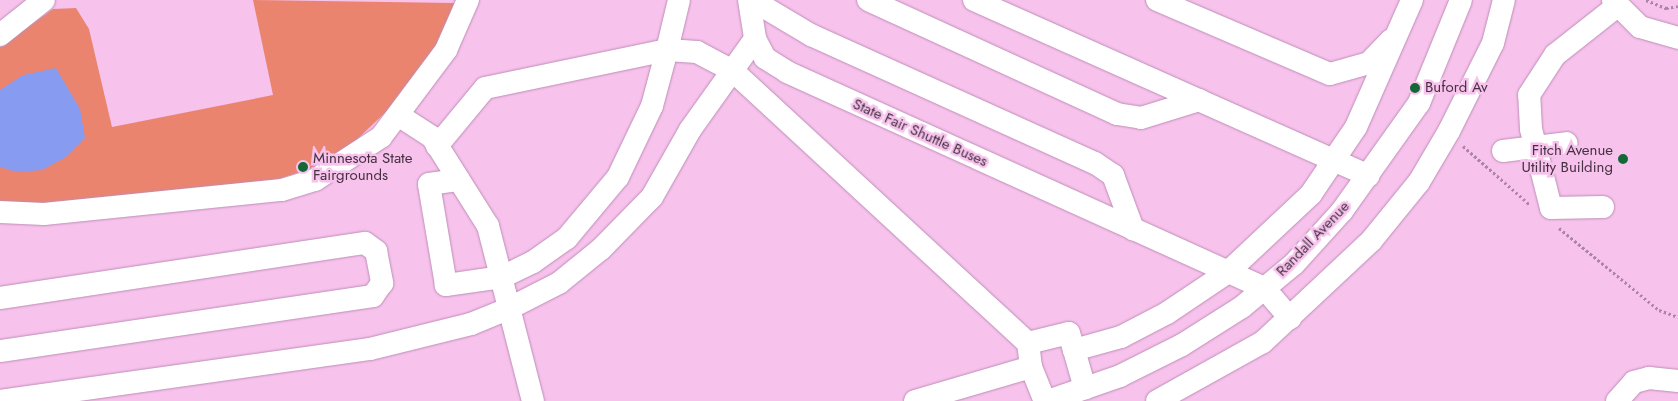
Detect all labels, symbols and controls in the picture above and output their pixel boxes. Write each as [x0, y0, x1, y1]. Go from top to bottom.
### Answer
place label: Buford Av [1425, 79, 1488, 97]
marker: Buford Av [1409, 82, 1421, 94]
street label: State Fair Shuttle Buses [850, 95, 990, 171]
place label: Fitch Avenue Utility Building [1522, 141, 1613, 176]
place label: Minnesota State Fairgrounds [313, 149, 412, 184]
marker: Fitch Avenue Utility Building [1617, 153, 1629, 165]
marker: Minnesota State Fairgrounds [297, 161, 309, 173]
street label: Randall Avenue [1273, 198, 1353, 280]

